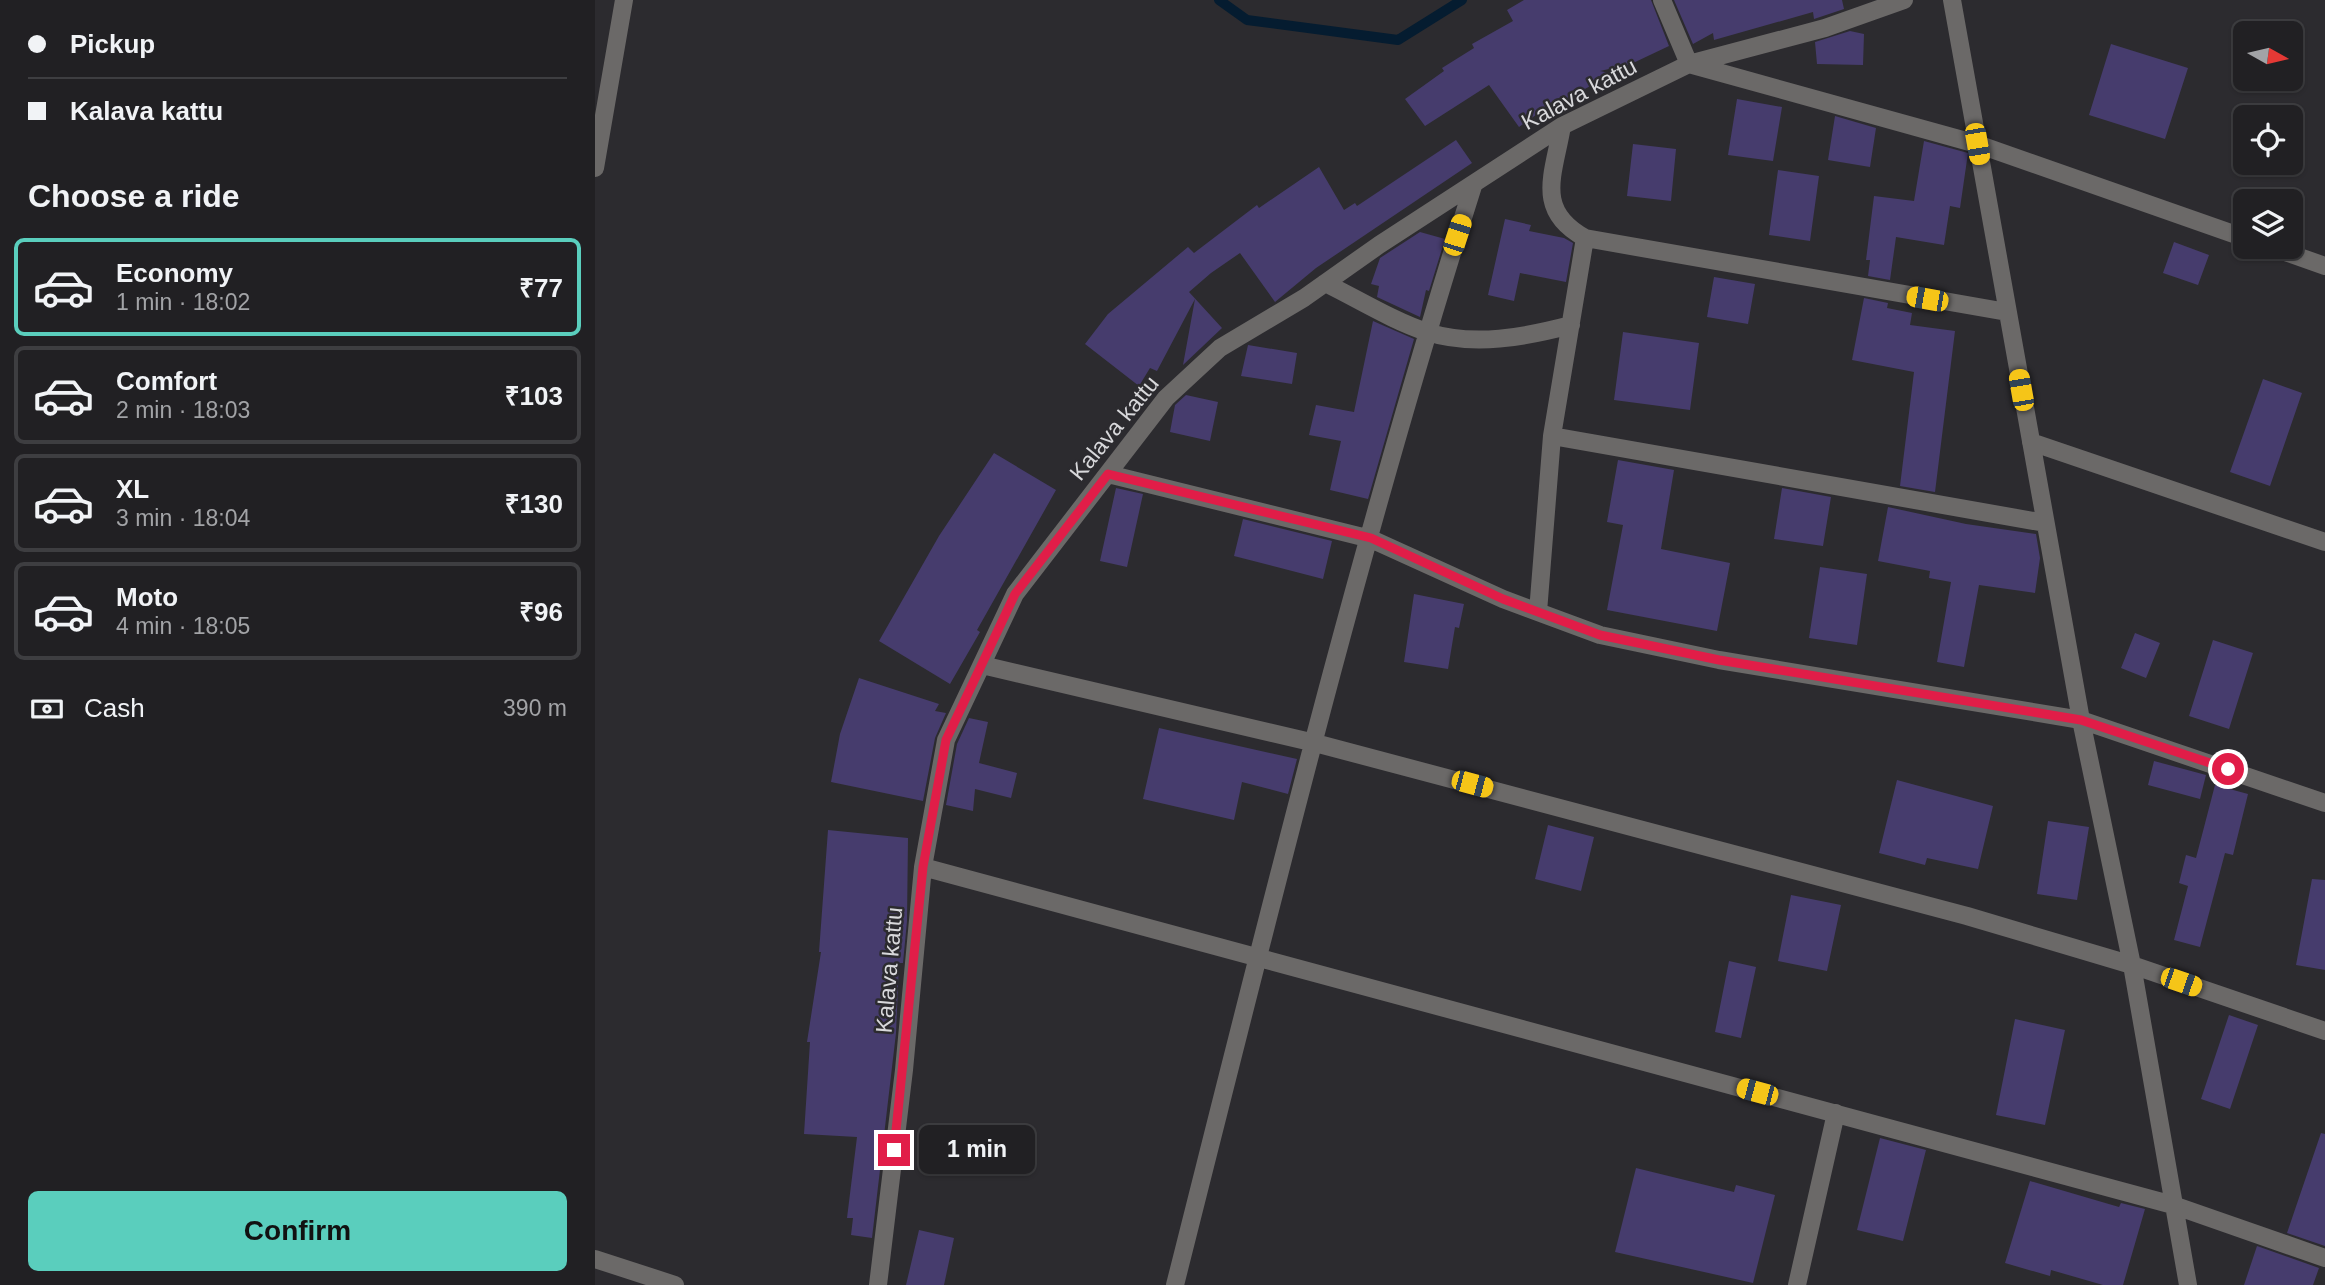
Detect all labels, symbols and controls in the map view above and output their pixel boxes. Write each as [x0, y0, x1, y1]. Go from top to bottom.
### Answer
north arrow [2233, 21, 2303, 91]
map controls [2233, 21, 2303, 259]
text: Pickup [70, 29, 155, 59]
street label: Kalava kattu [1517, 53, 1641, 135]
text: Kalava kattu [70, 96, 223, 126]
button: locate [2233, 105, 2303, 175]
car [1964, 121, 1991, 167]
text: Choose a ride [28, 178, 240, 214]
button: layers [2233, 189, 2303, 259]
car [1441, 212, 1474, 258]
icon: car [32, 256, 95, 319]
text: Economy [116, 258, 233, 288]
text: ₹77 [519, 273, 563, 303]
car [1905, 285, 1950, 313]
text: 1 min · 18:02 [116, 289, 250, 315]
icon: car [32, 364, 95, 427]
text: Comfort [116, 366, 217, 396]
car [2008, 367, 2035, 413]
street label: Kalava kattu [1064, 371, 1164, 485]
text: ₹103 [505, 381, 563, 411]
text: 2 min · 18:03 [116, 397, 250, 423]
icon: car [32, 472, 95, 535]
text: XL [116, 474, 149, 504]
text: ₹130 [505, 489, 563, 519]
text: 3 min · 18:04 [116, 505, 250, 531]
icon: car [32, 580, 95, 643]
text: Moto [116, 582, 178, 612]
text: ₹96 [519, 597, 563, 627]
text: 4 min · 18:05 [116, 613, 250, 639]
icon: cash [28, 690, 66, 728]
text: Cash [84, 693, 145, 723]
text: 390 m [503, 695, 567, 721]
route start [2212, 753, 2244, 785]
car [1449, 768, 1496, 800]
street label: Kalava kattu [871, 906, 907, 1034]
car [2158, 965, 2205, 999]
car [1734, 1076, 1781, 1108]
callout: 1 min [919, 1126, 1034, 1174]
route end [878, 1134, 910, 1166]
text: 1 min [947, 1136, 1007, 1162]
button: Confirm [28, 1191, 567, 1271]

